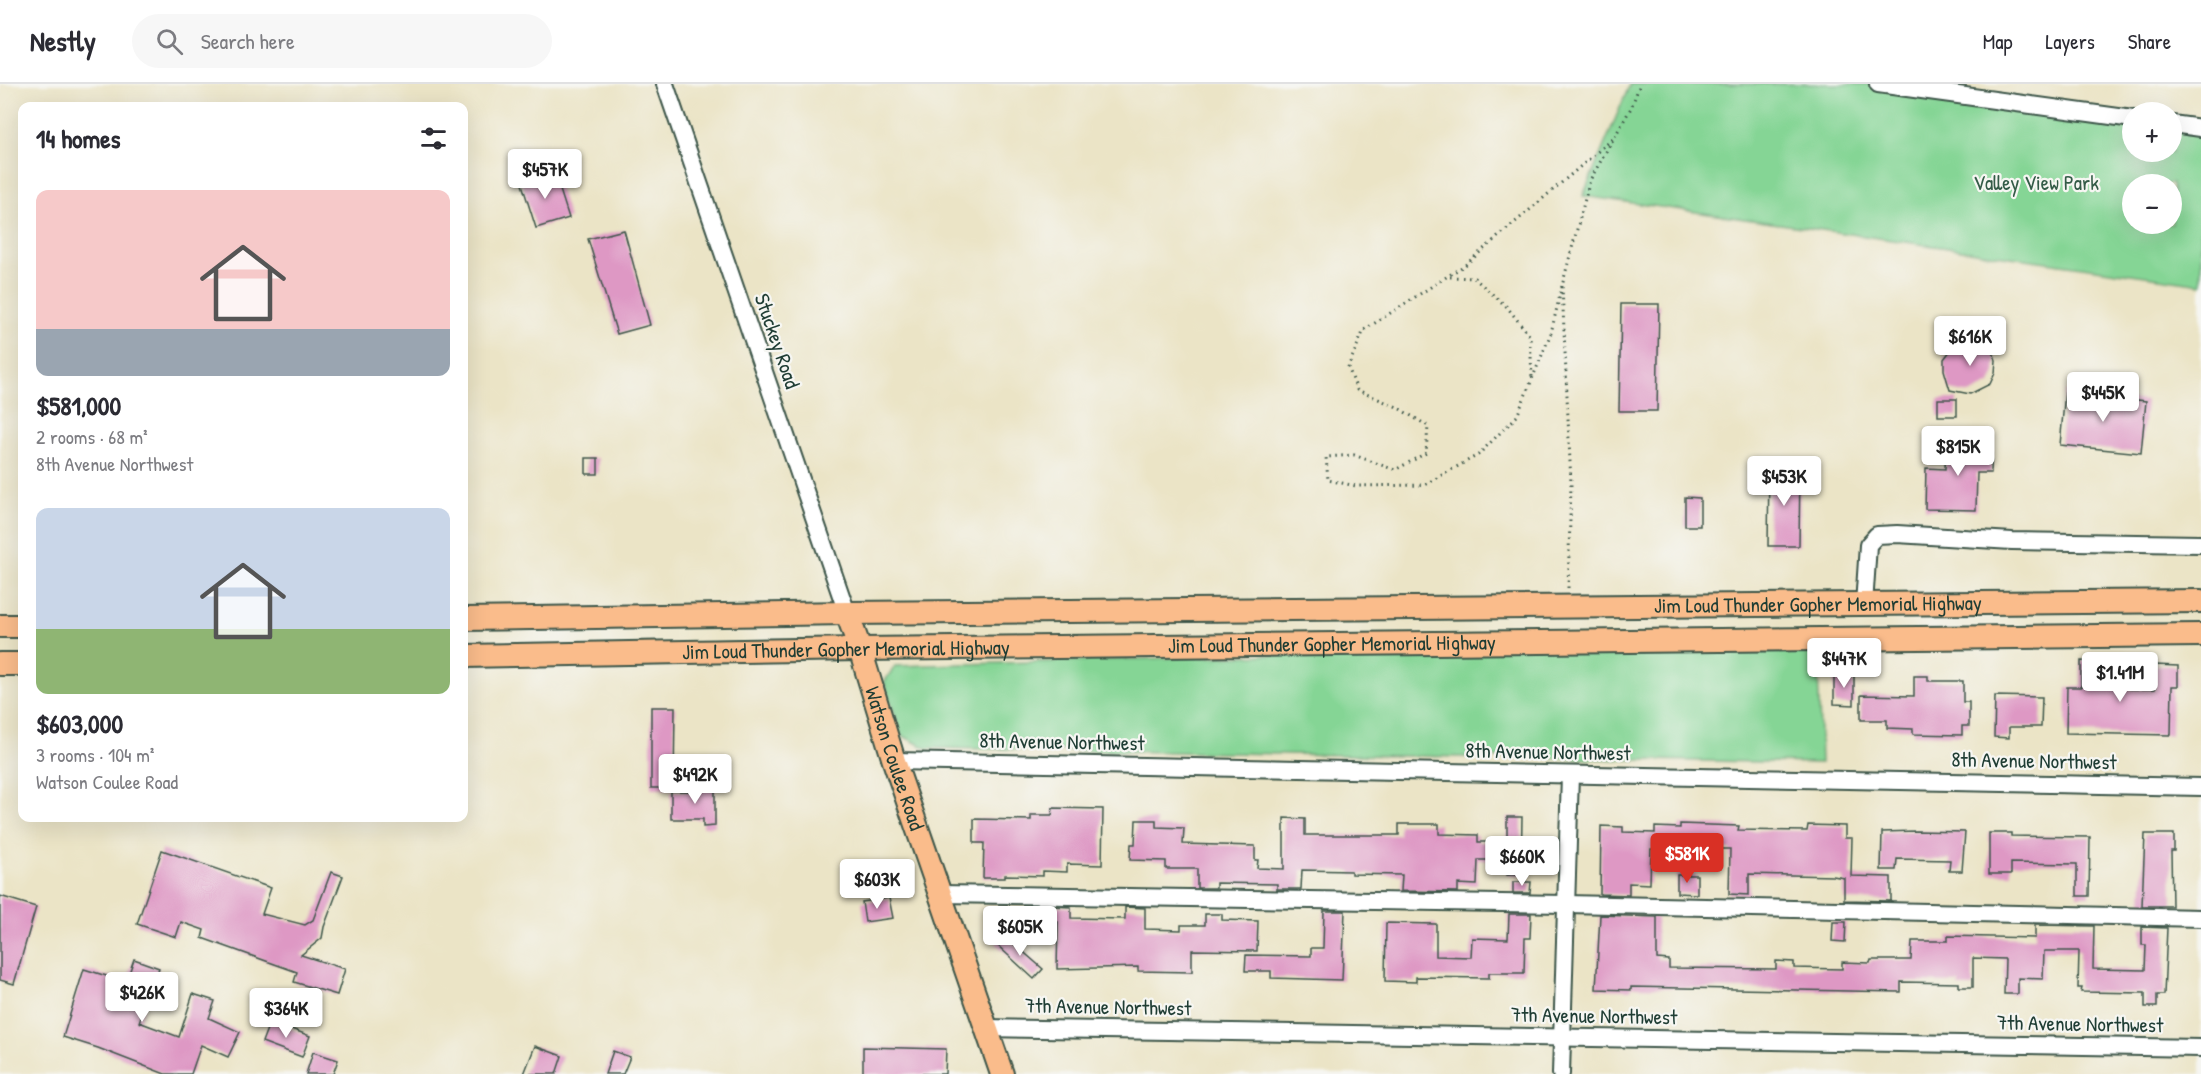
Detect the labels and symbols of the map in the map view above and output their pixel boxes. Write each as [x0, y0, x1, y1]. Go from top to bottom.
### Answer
pin: $457K [503, 149, 587, 200]
park label: Valley View Park [1973, 168, 2099, 197]
street label: Stuckey Road [748, 289, 807, 392]
pin: $616K [1928, 316, 2012, 367]
pin: $445K [2061, 372, 2145, 423]
pin: $815K [1916, 426, 2000, 477]
pin: $453K [1742, 456, 1826, 507]
street label: Jim Loud Thunder Gopher Memorial Highway [1654, 588, 1982, 620]
street label: Jim Loud Thunder Gopher Memorial Highway [1168, 627, 1496, 660]
street label: Jim Loud Thunder Gopher Memorial Highway [682, 632, 1010, 666]
pin: $447K [1802, 638, 1886, 689]
pin: $1.41M [2071, 652, 2169, 703]
street label: Watson Coulee Road [858, 683, 932, 834]
street label: 8th Avenue Northwest [979, 726, 1146, 757]
street label: 8th Avenue Northwest [1465, 736, 1632, 767]
street label: 8th Avenue Northwest [1951, 745, 2118, 776]
pin: $492K [653, 754, 737, 805]
pin: $581K [1645, 833, 1729, 884]
pin: $660K [1480, 836, 1564, 887]
pin: $603K [835, 859, 919, 910]
pin: $605K [978, 906, 1062, 957]
pin: $426K [100, 972, 184, 1023]
pin: $364K [244, 988, 328, 1039]
street label: 7th Avenue Northwest [1025, 991, 1192, 1022]
street label: 7th Avenue Northwest [1511, 1000, 1678, 1031]
street label: 7th Avenue Northwest [1997, 1008, 2164, 1039]

